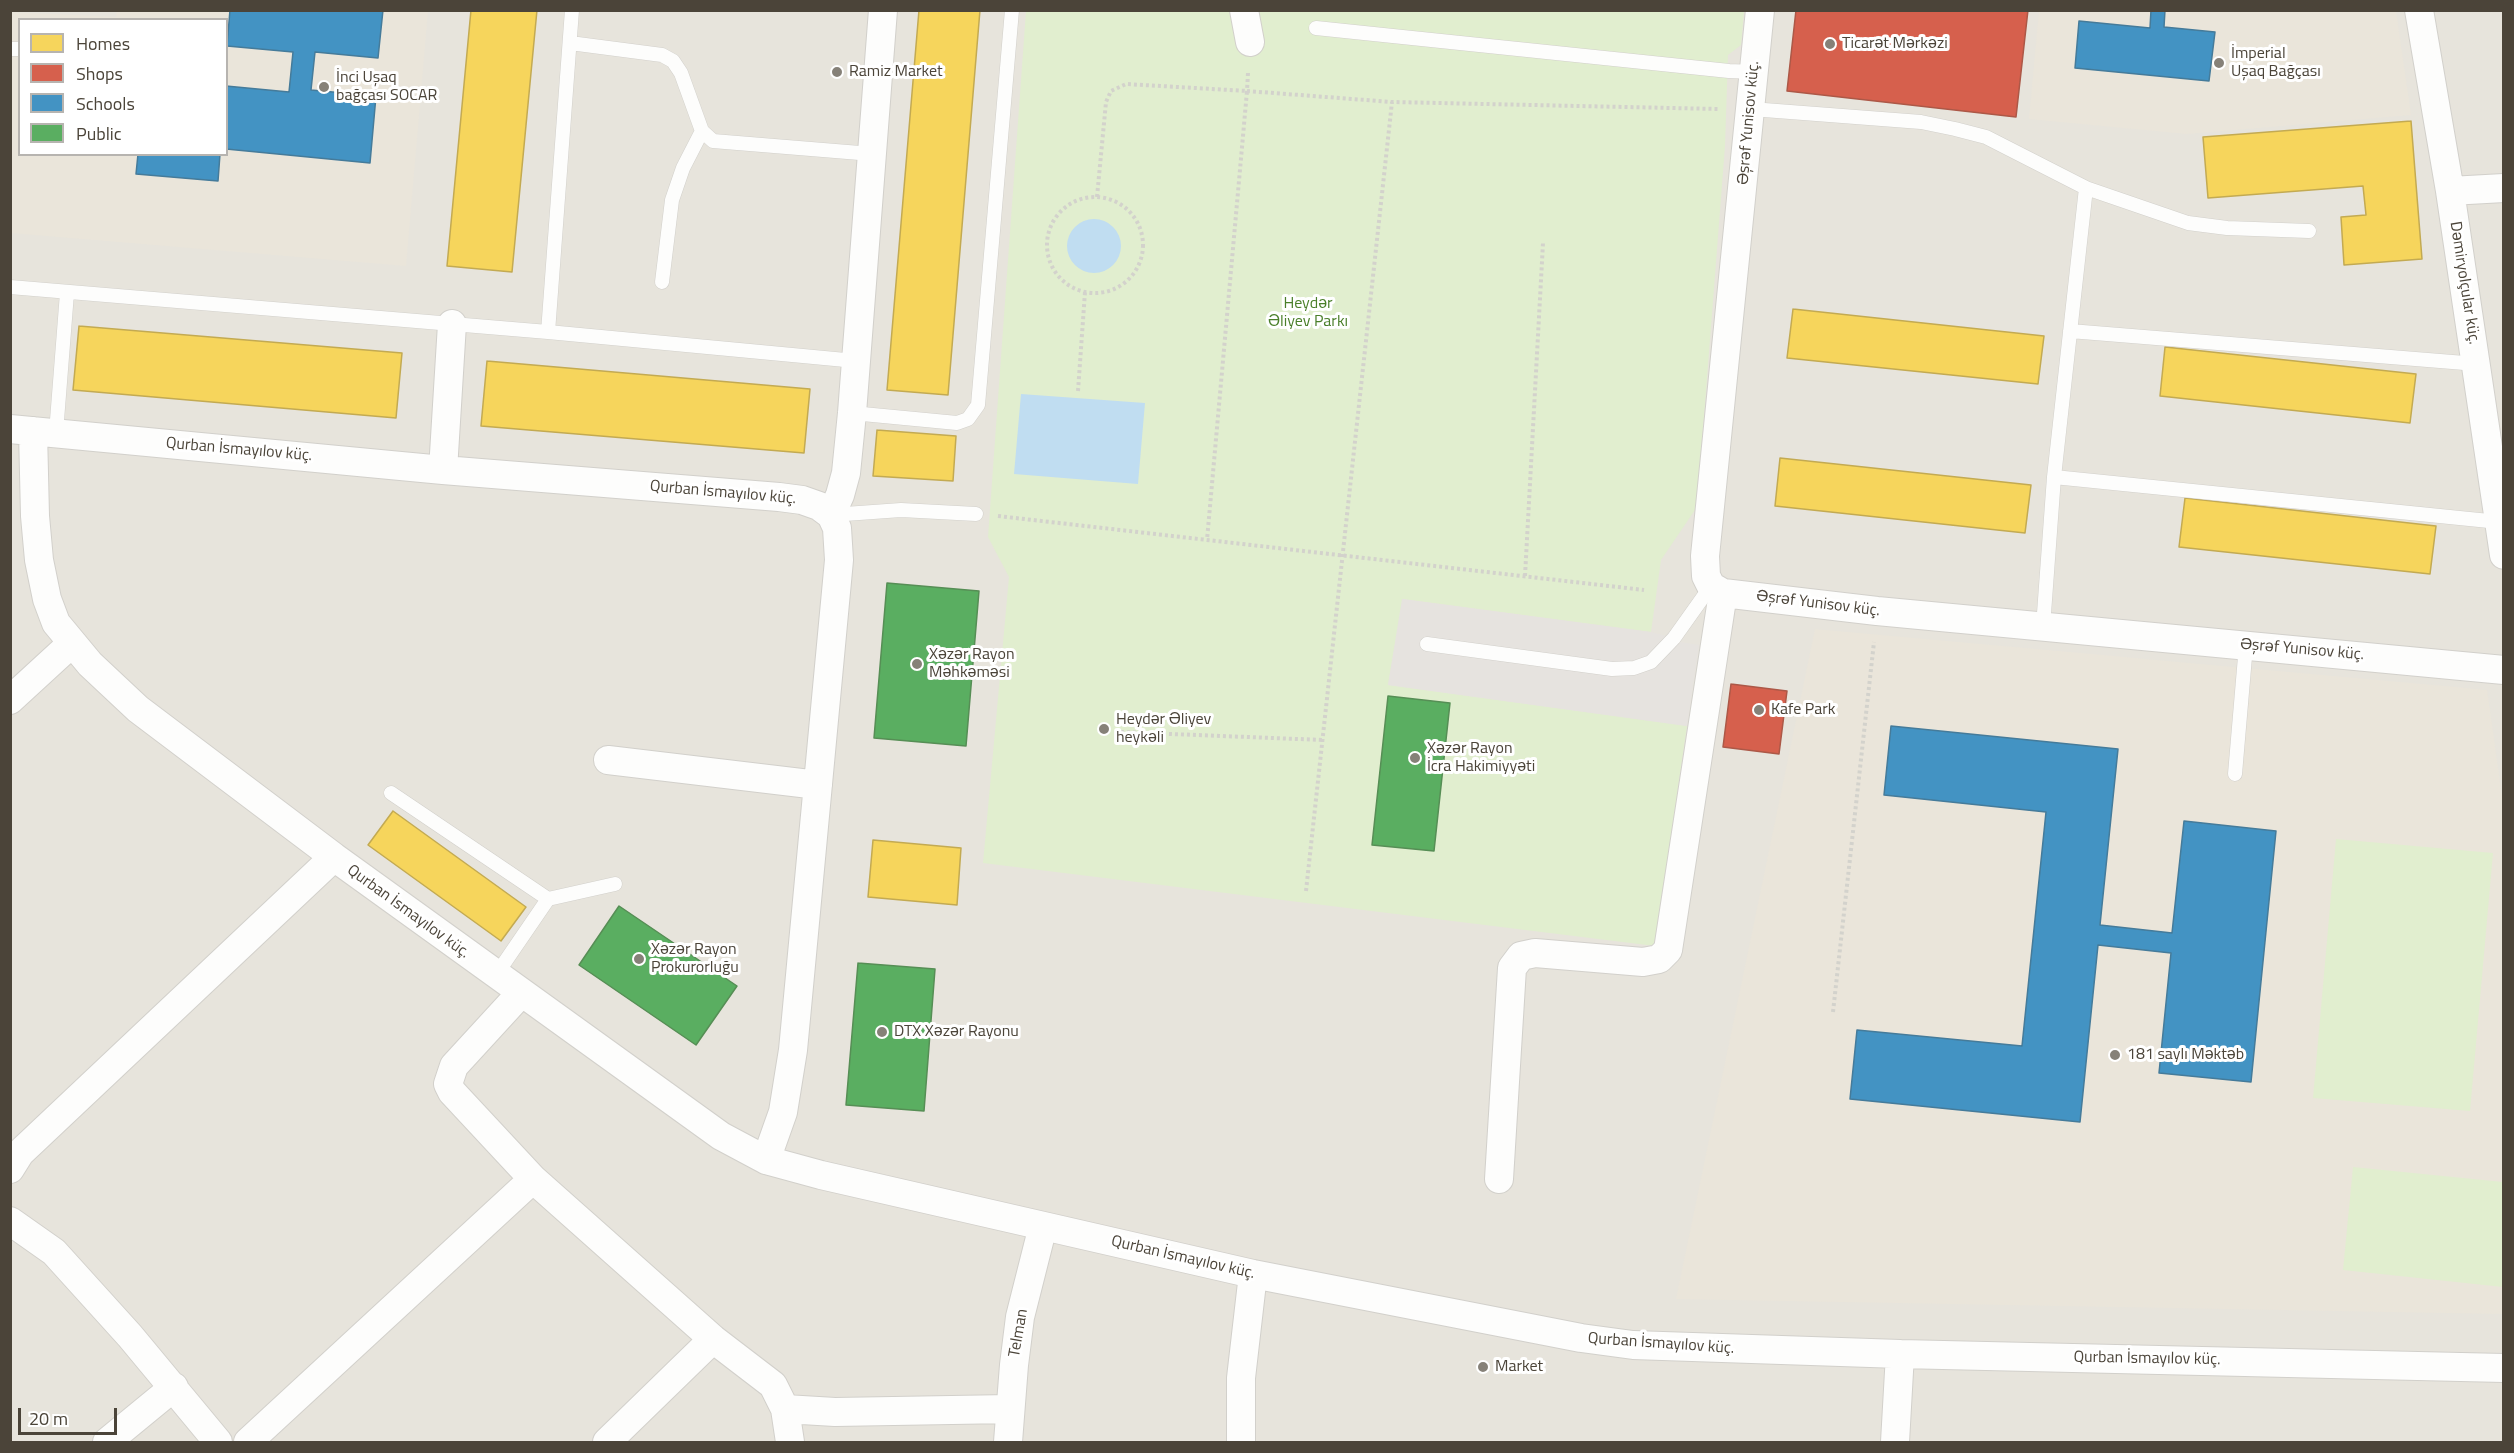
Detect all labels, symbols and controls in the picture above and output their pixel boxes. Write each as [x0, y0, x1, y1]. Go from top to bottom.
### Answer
legend [18, 18, 228, 156]
text: Homes [76, 30, 130, 57]
place label: Ticarət Mərkəzi [1842, 34, 1948, 54]
marker: Ticarət Mərkəzi [1823, 37, 1837, 51]
place label: İmperial Uşaq Bağçası [2231, 44, 2321, 82]
marker: İmperial Uşaq Bağçası [2212, 56, 2226, 70]
text: Shops [76, 60, 123, 87]
street label: Əşrəf Yunisov küç. [1734, 60, 1764, 186]
place label: Ramiz Market [849, 62, 943, 82]
marker: Ramiz Market [830, 65, 844, 79]
place label: İnci Uşaq bağçası SOCAR [336, 68, 437, 106]
marker: İnci Uşaq bağçası SOCAR [317, 80, 331, 94]
text: Schools [76, 90, 135, 117]
text: Public [76, 120, 122, 147]
street label: Dəmiryolçular küç. [2445, 220, 2483, 346]
park label: Heydər Əliyev Parkı [1268, 294, 1348, 332]
street label: Qurban İsmayılov küç. [165, 434, 313, 466]
street label: Qurban İsmayılov küç. [649, 477, 797, 509]
street label: Əşrəf Yunisov küç. [1755, 587, 1881, 621]
street label: Əşrəf Yunisov küç. [2239, 635, 2365, 665]
place label: Xəzər Rayon Məhkəməsi [929, 645, 1014, 683]
marker: Xəzər Rayon Məhkəməsi [910, 657, 924, 671]
place label: Kafe Park [1771, 700, 1835, 720]
marker: Kafe Park [1752, 703, 1766, 717]
place label: Heydər Əliyev heykəli [1116, 710, 1211, 748]
marker: Heydər Əliyev heykəli [1097, 722, 1111, 736]
place label: Xəzər Rayon İcra Hakimiyyəti [1427, 739, 1535, 777]
marker: Xəzər Rayon İcra Hakimiyyəti [1408, 751, 1422, 765]
street label: Qurban İsmayılov küç. [343, 861, 473, 963]
place label: Xəzər Rayon Prokurorluğu [651, 940, 739, 978]
marker: Xəzər Rayon Prokurorluğu [632, 952, 646, 966]
place label: DTX Xəzər Rayonu [894, 1022, 1019, 1042]
marker: DTX Xəzər Rayonu [875, 1025, 889, 1039]
place label: 181 saylı Məktəb [2127, 1045, 2244, 1065]
marker: 181 saylı Məktəb [2108, 1048, 2122, 1062]
street label: Qurban İsmayılov küç. [1109, 1232, 1257, 1284]
street label: Telman [1005, 1307, 1033, 1359]
street label: Qurban İsmayılov küç. [1587, 1329, 1735, 1359]
street label: Qurban İsmayılov küç. [2073, 1348, 2221, 1370]
place label: Market [1495, 1357, 1543, 1377]
marker: Market [1476, 1360, 1490, 1374]
scale bar [21, 1396, 120, 1434]
text: 20 m [29, 1405, 68, 1432]

